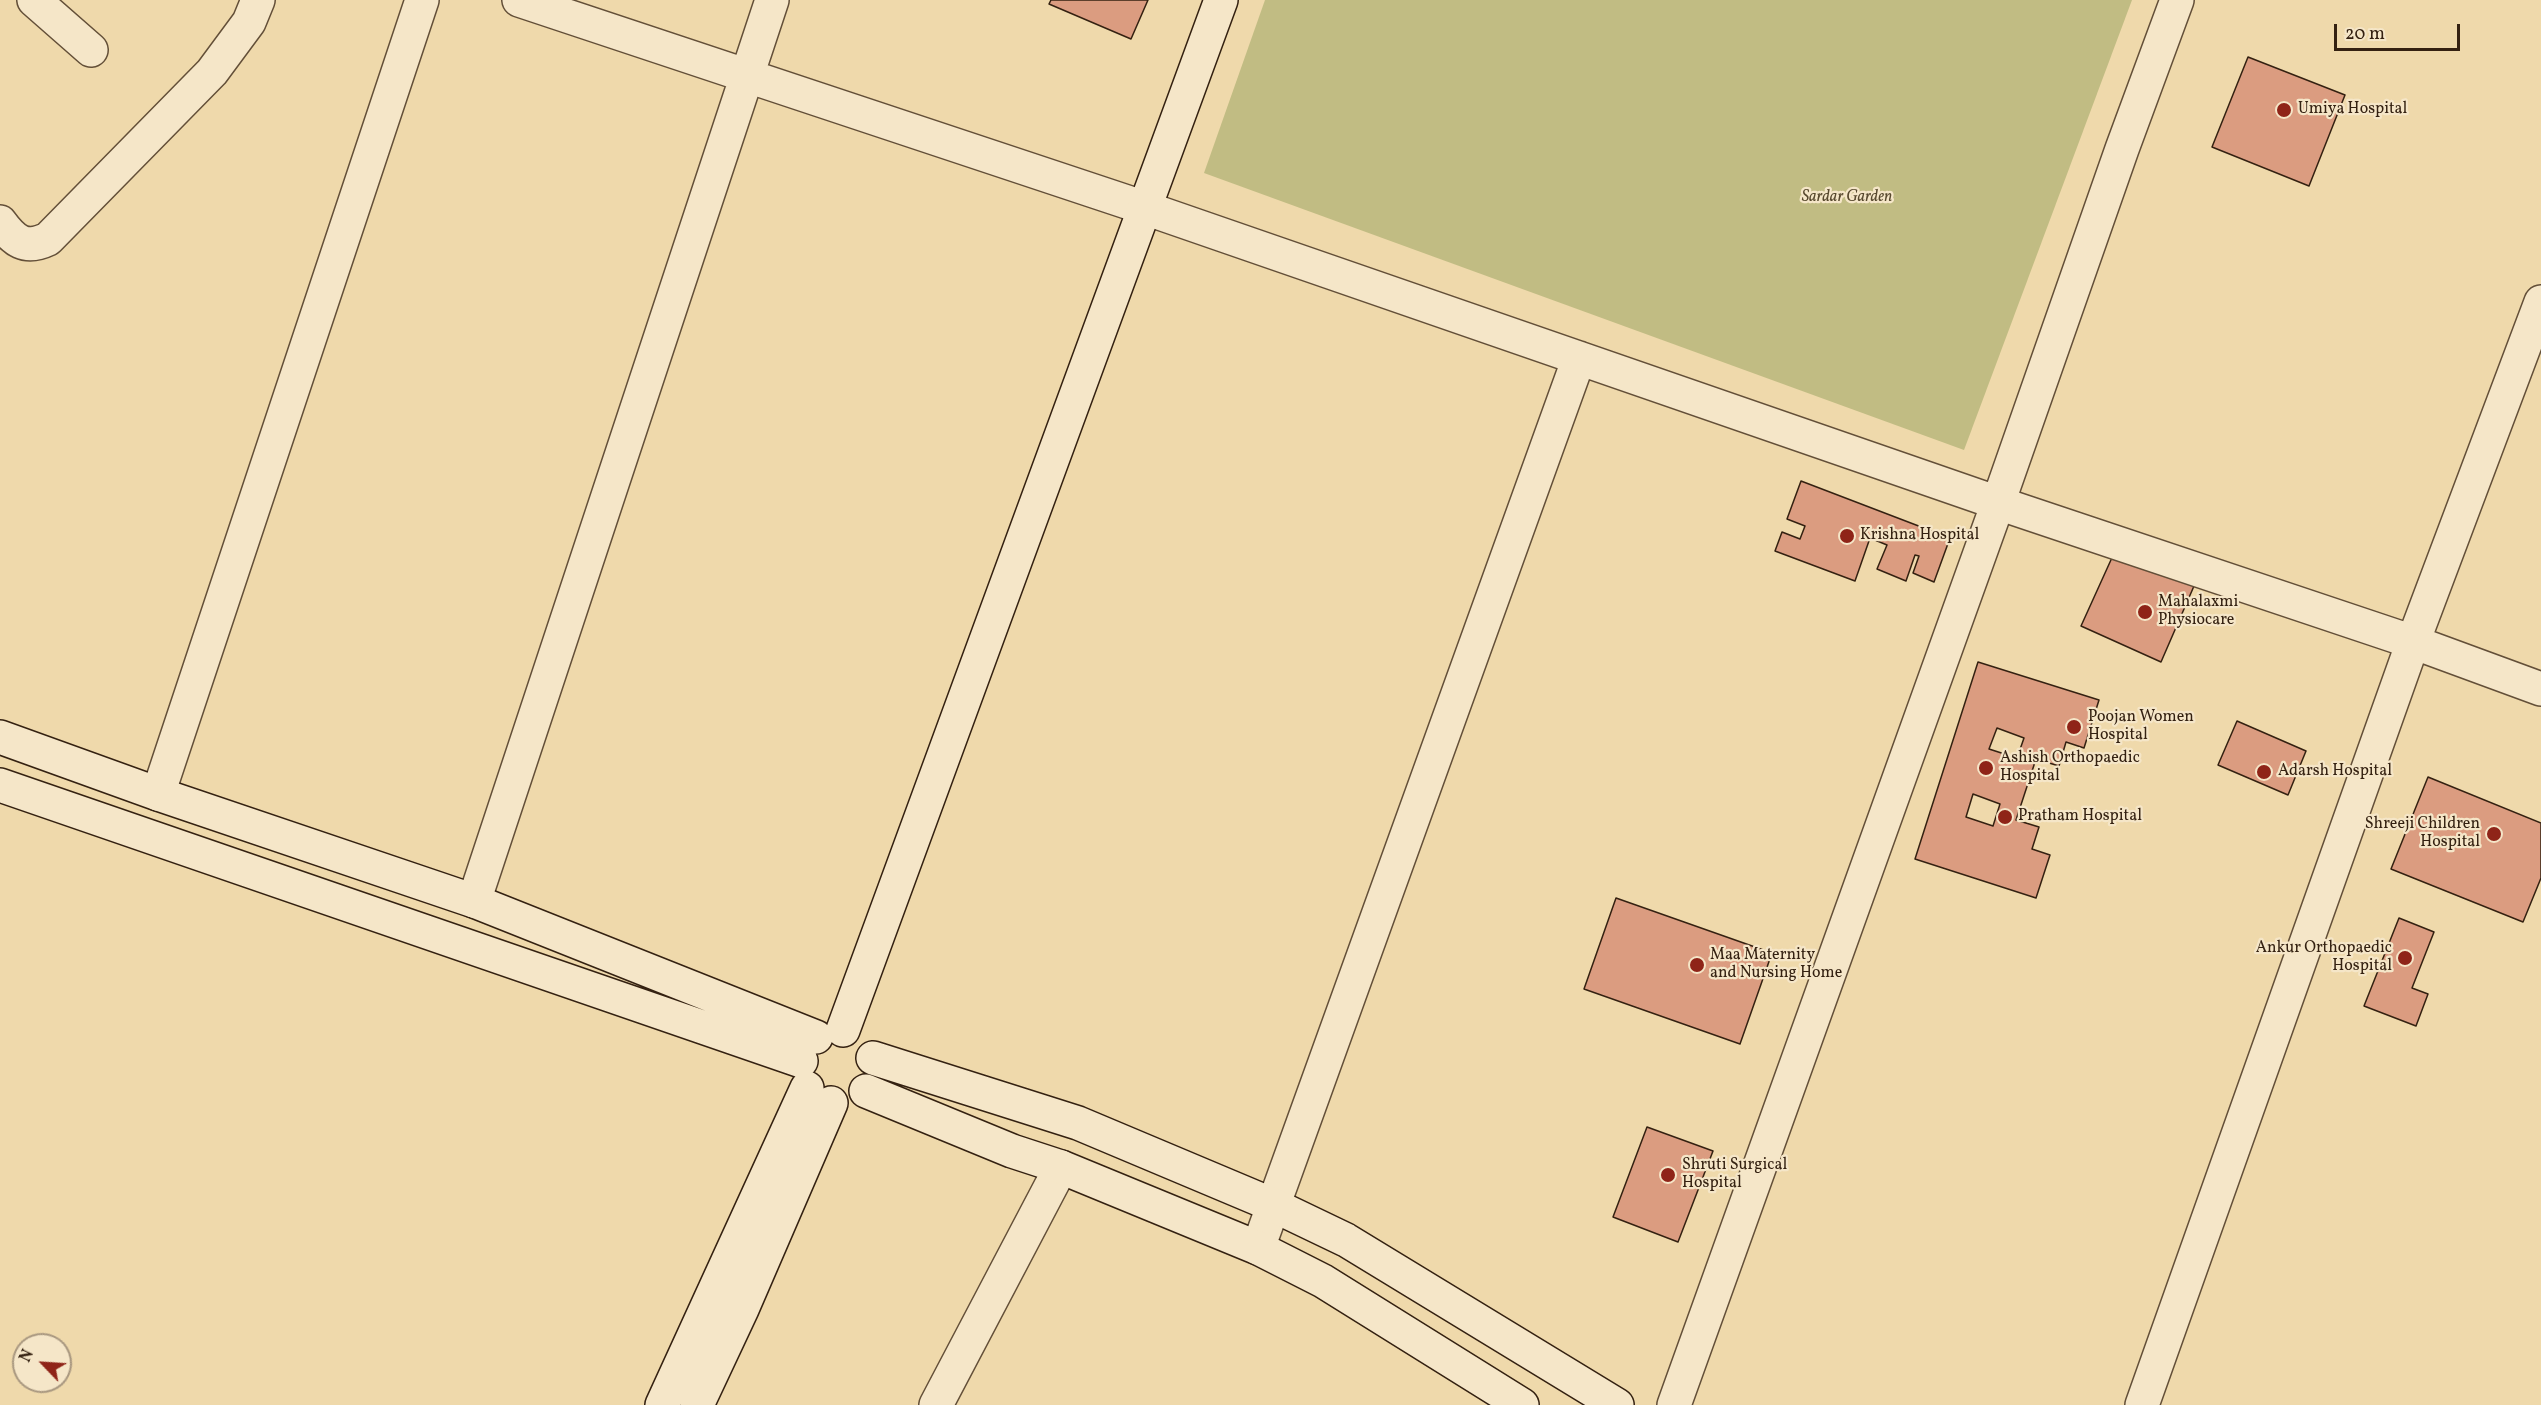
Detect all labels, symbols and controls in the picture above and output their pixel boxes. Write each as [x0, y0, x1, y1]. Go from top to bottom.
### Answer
scale bar [2337, 12, 2463, 50]
text: 20 m [2345, 22, 2385, 47]
place label: Umiya Hospital [2298, 100, 2407, 120]
marker: Umiya Hospital [2275, 101, 2293, 119]
park label: Sardar Garden [1802, 188, 1892, 208]
place label: Krishna Hospital [1860, 526, 1979, 546]
marker: Krishna Hospital [1838, 527, 1856, 545]
place label: Mahalaxmi Physiocare [2158, 593, 2238, 631]
marker: Mahalaxmi Physiocare [2136, 603, 2154, 621]
place label: Poojan Women Hospital [2088, 708, 2194, 746]
marker: Poojan Women Hospital [2065, 718, 2083, 736]
place label: Ashish Orthopaedic Hospital [2000, 749, 2140, 787]
marker: Ashish Orthopaedic Hospital [1977, 759, 1995, 777]
place label: Adarsh Hospital [2278, 762, 2392, 782]
marker: Adarsh Hospital [2255, 763, 2273, 781]
place label: Pratham Hospital [2018, 807, 2142, 827]
marker: Pratham Hospital [1996, 808, 2014, 826]
place label: Shreeji Children Hospital [2365, 815, 2480, 853]
marker: Shreeji Children Hospital [2485, 825, 2503, 843]
place label: Ankur Orthopaedic Hospital [2256, 939, 2392, 977]
place label: Maa Maternity and Nursing Home [1710, 946, 1842, 984]
marker: Ankur Orthopaedic Hospital [2396, 949, 2414, 967]
marker: Maa Maternity and Nursing Home [1688, 956, 1706, 974]
place label: Shruti Surgical Hospital [1682, 1156, 1787, 1194]
marker: Shruti Surgical Hospital [1659, 1166, 1677, 1184]
north arrow [12, 1333, 72, 1393]
text: N [15, 1346, 40, 1366]

